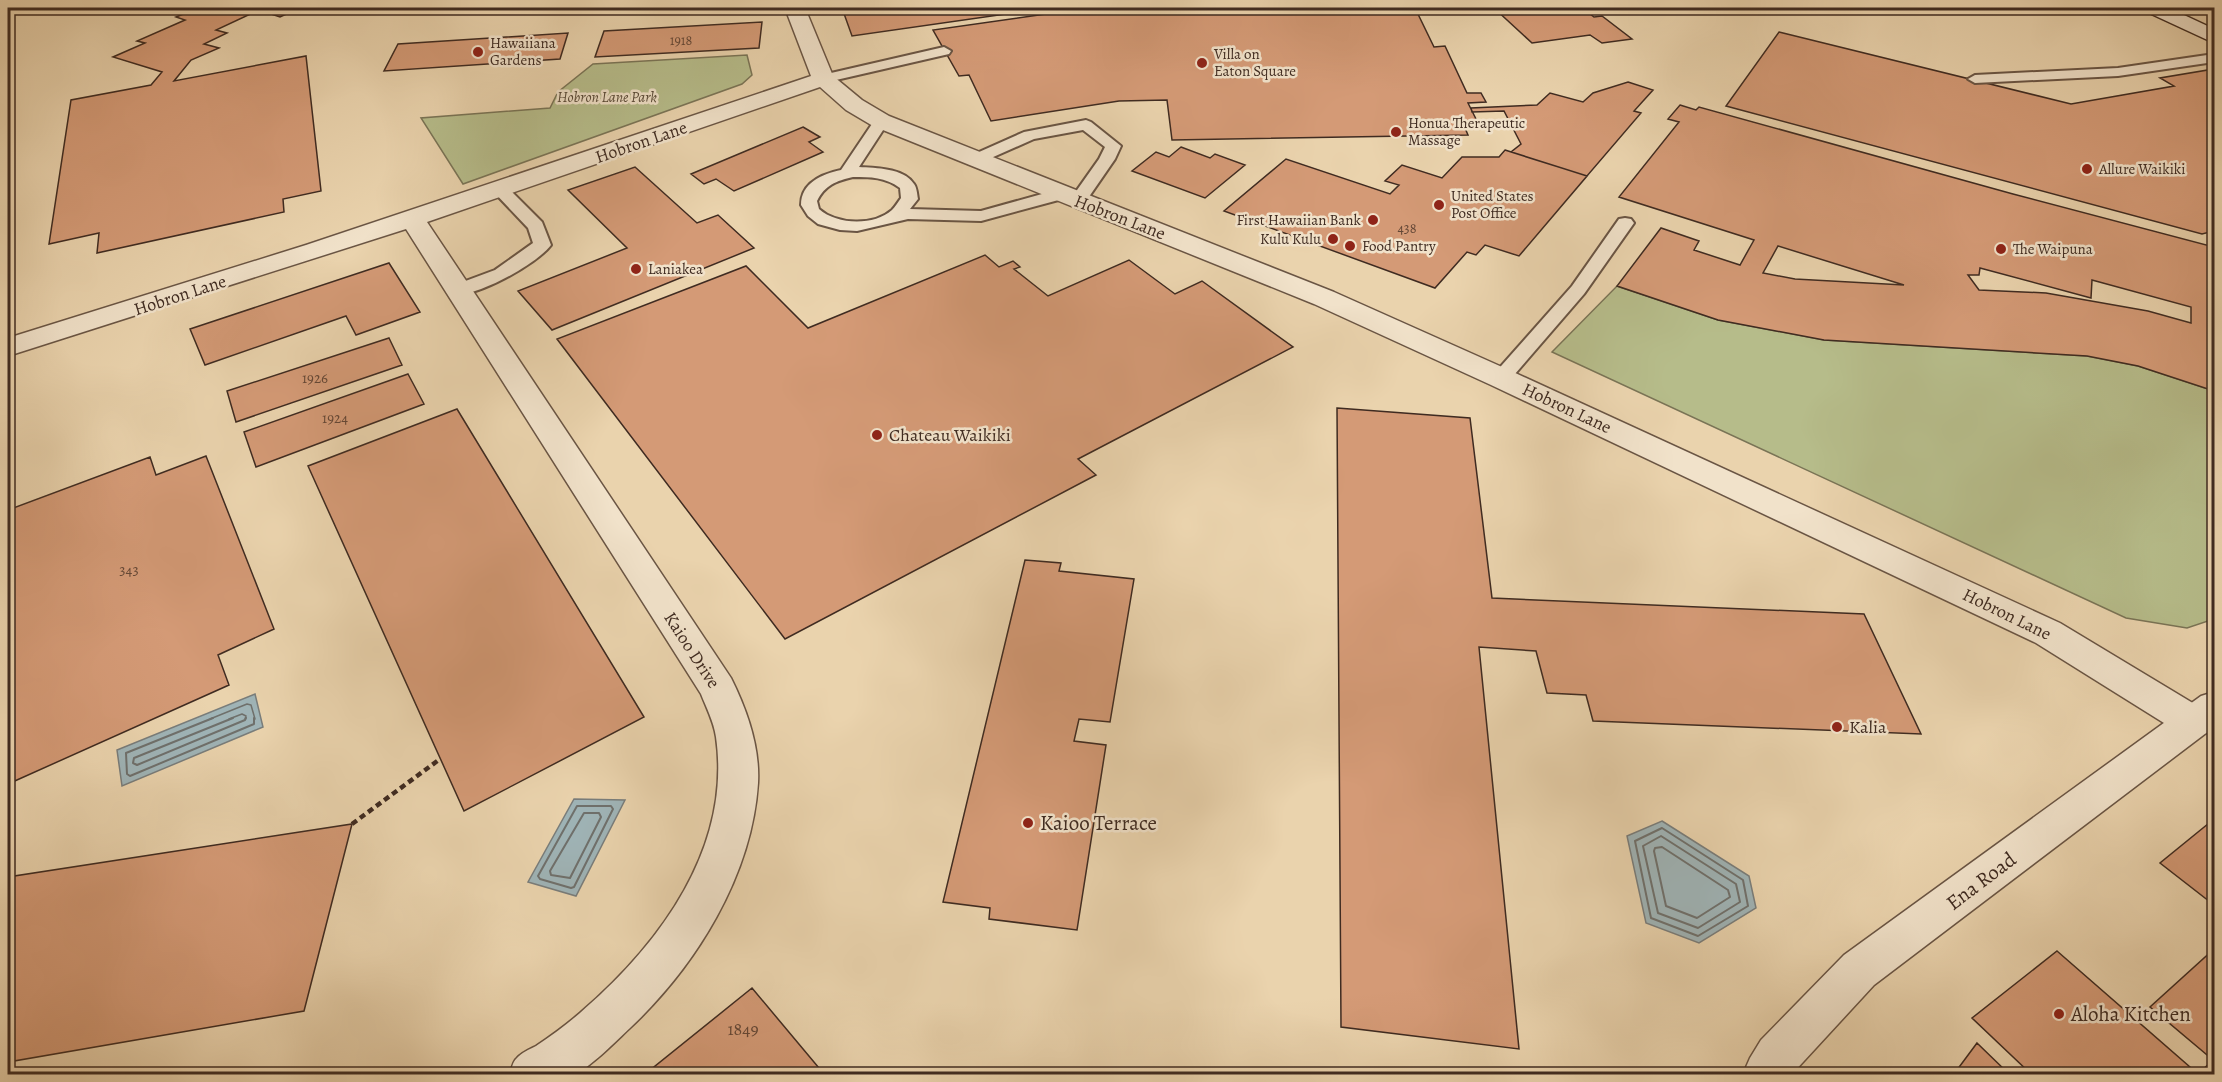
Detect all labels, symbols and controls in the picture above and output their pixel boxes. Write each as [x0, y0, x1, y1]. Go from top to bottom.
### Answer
house number: 1918 [670, 31, 693, 50]
place label: Hawaiiana Gardens [490, 33, 556, 70]
place label: Villa on Eaton Square [1213, 44, 1296, 81]
marker: Hawaiiana Gardens [471, 45, 485, 59]
marker: Villa on Eaton Square [1195, 56, 1209, 70]
park label: Hobron Lane Park [557, 87, 657, 107]
place label: Honua Therapeutic Massage [1408, 113, 1525, 150]
street label: Hobron Lane [592, 115, 690, 169]
marker: Honua Therapeutic Massage [1389, 125, 1403, 139]
place label: Allure Waikiki [2098, 159, 2186, 179]
marker: Allure Waikiki [2080, 162, 2094, 176]
place label: United States Post Office [1451, 186, 1534, 223]
street label: Hobron Lane [1071, 189, 1169, 245]
marker: United States Post Office [1432, 198, 1446, 212]
place label: First Hawaiian Bank [1236, 210, 1362, 230]
marker: First Hawaiian Bank [1366, 213, 1380, 227]
house number: 438 [1398, 219, 1417, 238]
place label: Kulu Kulu [1260, 229, 1322, 249]
marker: Kulu Kulu [1326, 232, 1340, 246]
place label: Food Pantry [1362, 236, 1436, 256]
marker: Food Pantry [1343, 239, 1357, 253]
place label: The Waipuna [2013, 239, 2093, 259]
marker: The Waipuna [1994, 242, 2008, 256]
place label: Laniakea [648, 259, 703, 279]
marker: Laniakea [629, 262, 643, 276]
street label: Hobron Lane [131, 269, 229, 321]
house number: 1926 [302, 368, 328, 388]
street label: Hobron Lane [1518, 377, 1616, 439]
house number: 1924 [322, 408, 348, 428]
place label: Chateau Waikiki [889, 423, 1011, 447]
marker: Chateau Waikiki [870, 428, 884, 442]
house number: 343 [119, 560, 139, 580]
street label: Hobron Lane [1959, 582, 2055, 646]
street label: Kaioo Drive [658, 607, 726, 693]
place label: Kalia [1849, 715, 1887, 739]
marker: Kalia [1830, 720, 1844, 734]
place label: Kaioo Terrace [1040, 809, 1157, 837]
marker: Kaioo Terrace [1021, 816, 1035, 830]
street label: Ena Road [1940, 845, 2022, 917]
place label: Aloha Kitchen [2070, 1000, 2191, 1028]
marker: Aloha Kitchen [2052, 1007, 2066, 1021]
house number: 1849 [727, 1017, 759, 1041]

